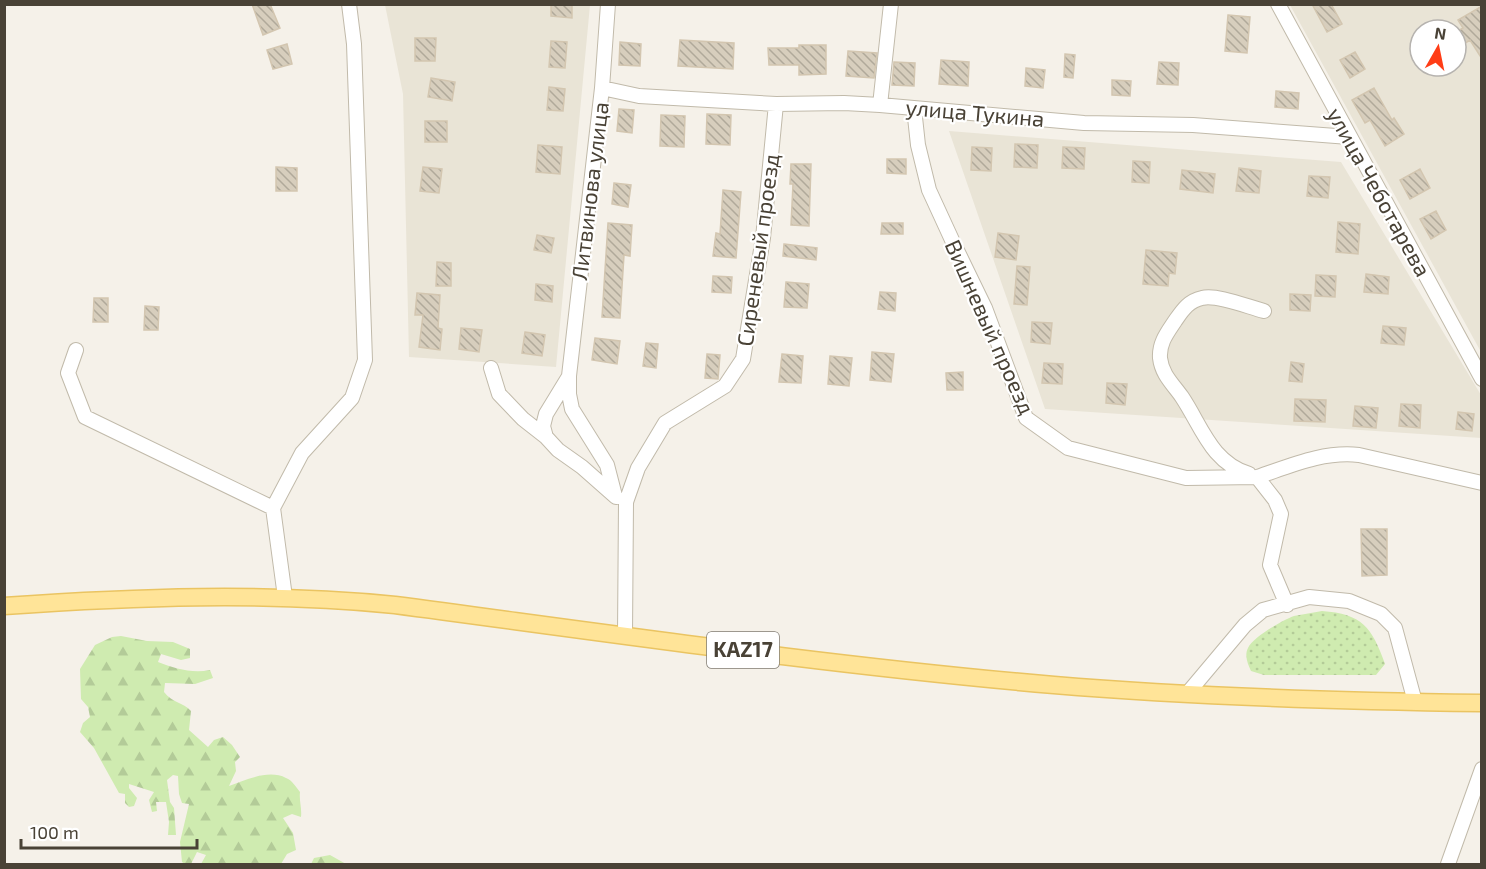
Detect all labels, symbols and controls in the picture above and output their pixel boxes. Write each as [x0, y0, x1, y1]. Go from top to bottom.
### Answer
north arrow [1408, 18, 1468, 78]
text: N [1433, 22, 1448, 43]
street label: улица Тукина [905, 93, 1045, 132]
street label: Литвинова улица [565, 100, 614, 282]
street label: улица Чеботарева [1322, 103, 1437, 281]
street label: Сиреневый проезд [731, 152, 783, 348]
street label: Вишневый проезд [941, 235, 1041, 418]
road number: KAZ17 [707, 632, 779, 668]
scale bar [21, 812, 196, 850]
text: 100 m [30, 821, 79, 843]

